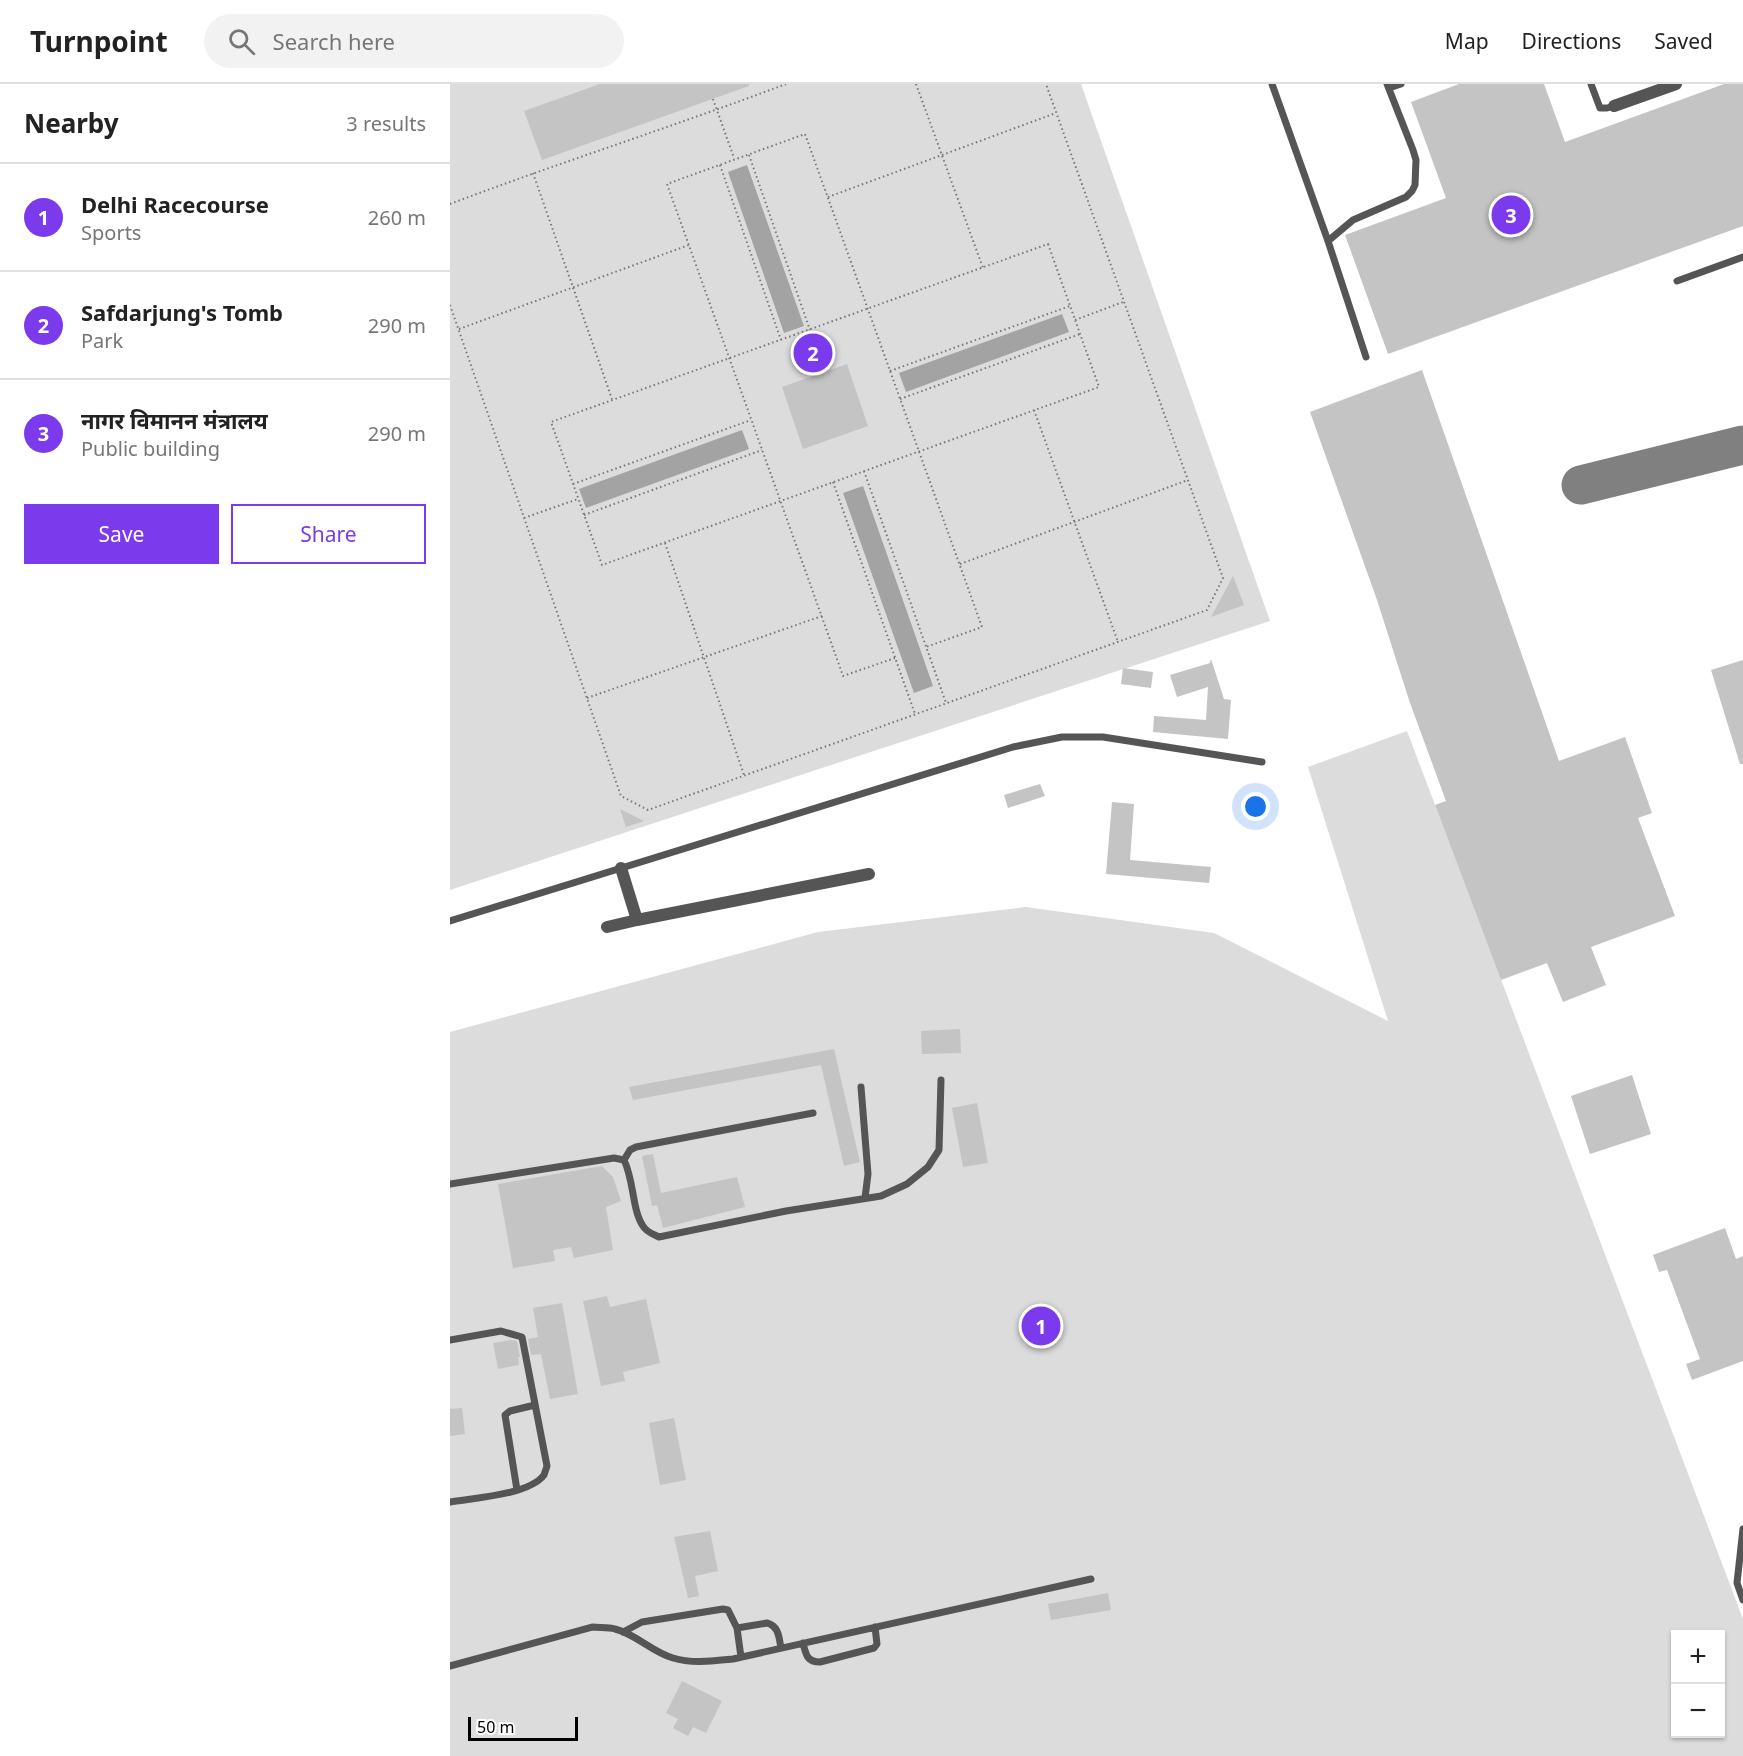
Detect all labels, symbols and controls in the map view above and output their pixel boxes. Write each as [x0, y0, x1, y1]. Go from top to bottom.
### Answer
search box [204, 14, 624, 68]
text: Turnpoint [30, 22, 168, 60]
icon: search [225, 25, 258, 58]
text: Search here [273, 26, 395, 56]
text: Map [1445, 27, 1489, 55]
text: Directions [1522, 27, 1621, 55]
text: Saved [1654, 27, 1713, 55]
text: Nearby [24, 105, 119, 141]
text: 3 results [346, 110, 426, 137]
text: Delhi Racecourse [81, 189, 269, 219]
pin: 3 [1492, 192, 1530, 238]
text: 1 [38, 204, 49, 231]
text: 260 m [368, 204, 426, 231]
text: Sports [81, 219, 141, 246]
text: Safdarjung's Tomb [81, 297, 283, 327]
text: 2 [38, 312, 49, 339]
text: 290 m [368, 312, 426, 339]
text: Park [81, 327, 123, 354]
pin: 2 [794, 330, 832, 376]
text: नागर विमानन मंत्रालय [81, 405, 268, 435]
text: 3 [38, 420, 49, 447]
text: 290 m [368, 420, 426, 447]
text: Public building [81, 435, 220, 462]
button: Save [24, 504, 219, 564]
button: Share [231, 504, 426, 564]
your location [1241, 792, 1270, 821]
pin: 1 [1022, 1304, 1060, 1348]
map controls [1671, 1630, 1725, 1738]
button: + [1671, 1630, 1725, 1684]
button: − [1671, 1684, 1725, 1738]
scale bar [468, 1714, 578, 1742]
text: 50 m [477, 1716, 514, 1738]

